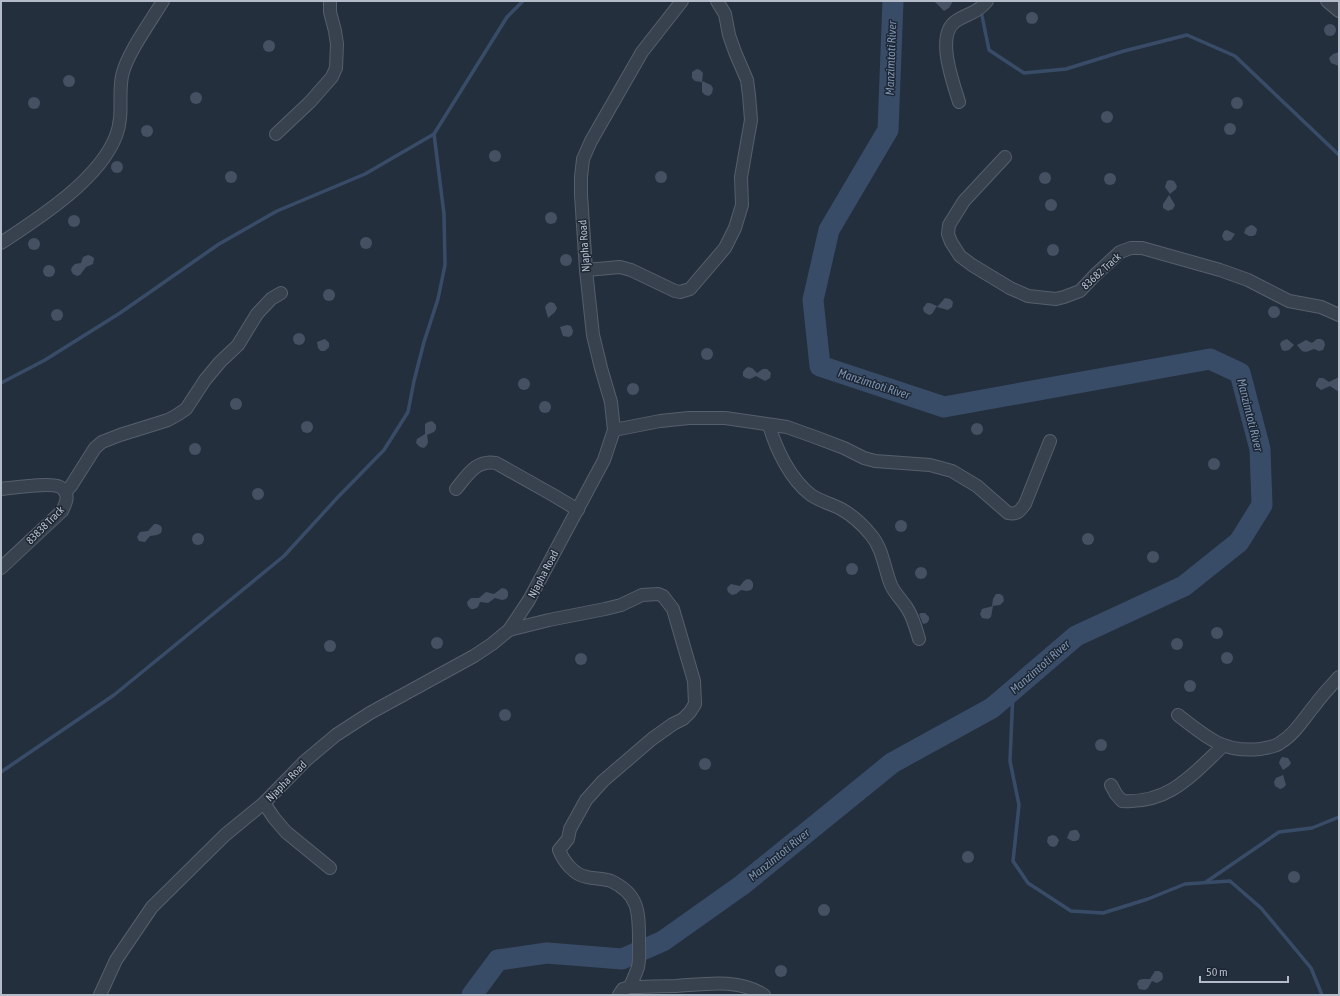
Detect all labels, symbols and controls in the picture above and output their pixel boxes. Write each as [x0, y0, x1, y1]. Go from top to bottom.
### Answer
water label: Manzimtoti River [883, 20, 899, 96]
street label: Njapha Road [576, 219, 592, 273]
street label: 83682 Track [1079, 250, 1123, 292]
water label: Manzimtoti River [836, 366, 912, 402]
water label: Manzimtoti River [1234, 377, 1266, 453]
street label: 83838 Track [24, 503, 67, 546]
street label: Njapha Road [525, 548, 561, 600]
water label: Manzimtoti River [1007, 637, 1073, 697]
street label: Njapha Road [263, 758, 309, 804]
water label: Manzimtoti River [746, 826, 813, 884]
scale bar [1200, 958, 1288, 984]
text: 50 m [1206, 965, 1228, 979]

